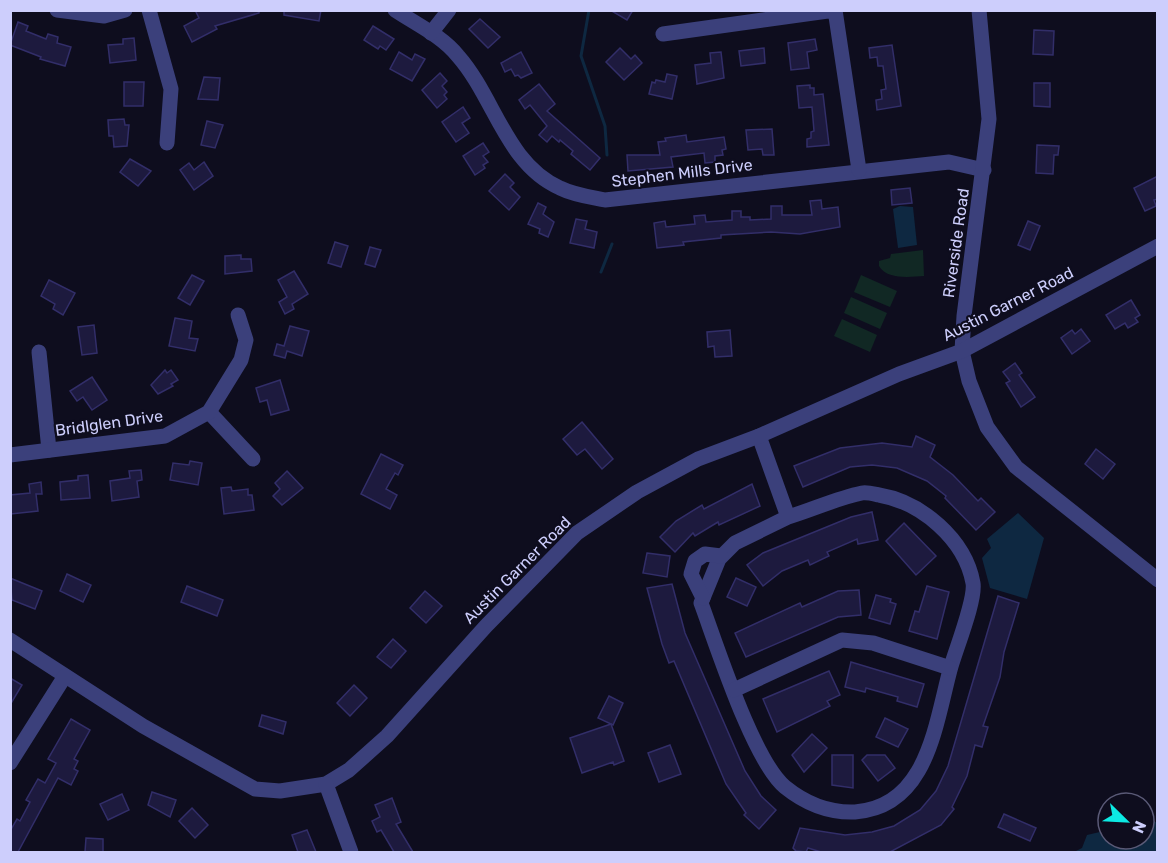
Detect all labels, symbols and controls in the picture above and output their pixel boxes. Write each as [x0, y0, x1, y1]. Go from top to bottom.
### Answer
street label: Stephen Mills Drive [610, 155, 754, 191]
street label: Riverside Road [939, 187, 973, 299]
street label: Austin Garner Road [939, 263, 1077, 345]
street label: Bridlglen Drive [54, 406, 164, 440]
street label: Austin Garner Road [459, 512, 575, 628]
north arrow [1096, 791, 1156, 851]
text: N [1128, 818, 1150, 836]

